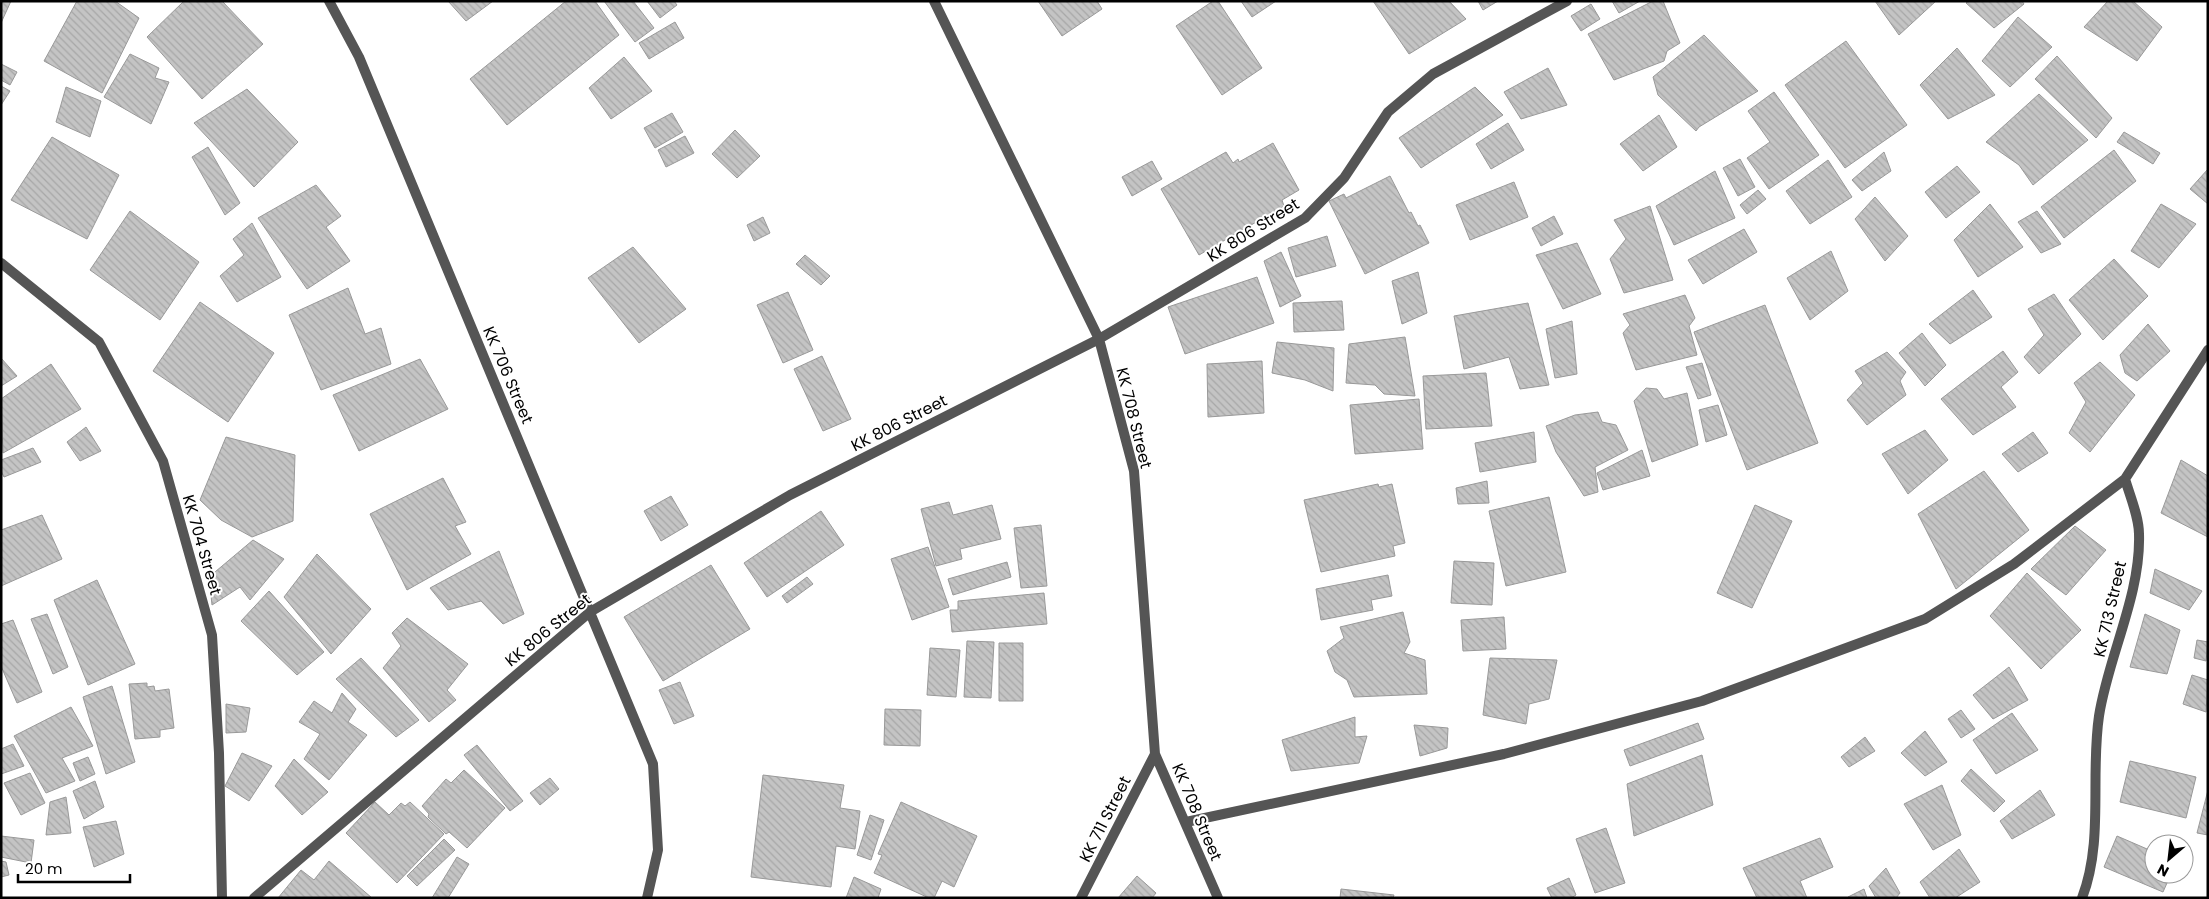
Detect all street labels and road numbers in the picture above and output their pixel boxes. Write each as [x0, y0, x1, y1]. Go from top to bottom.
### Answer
street label: KK 806 Street [1202, 192, 1304, 268]
street label: KK 706 Street [477, 323, 539, 427]
street label: KK 708 Street [1110, 365, 1158, 471]
street label: KK 806 Street [847, 389, 951, 457]
street label: KK 704 Street [177, 492, 227, 598]
street label: KK 713 Street [2088, 559, 2132, 659]
street label: KK 806 Street [500, 588, 596, 672]
street label: KK 708 Street [1166, 760, 1228, 864]
street label: KK 711 Street [1074, 772, 1137, 866]

